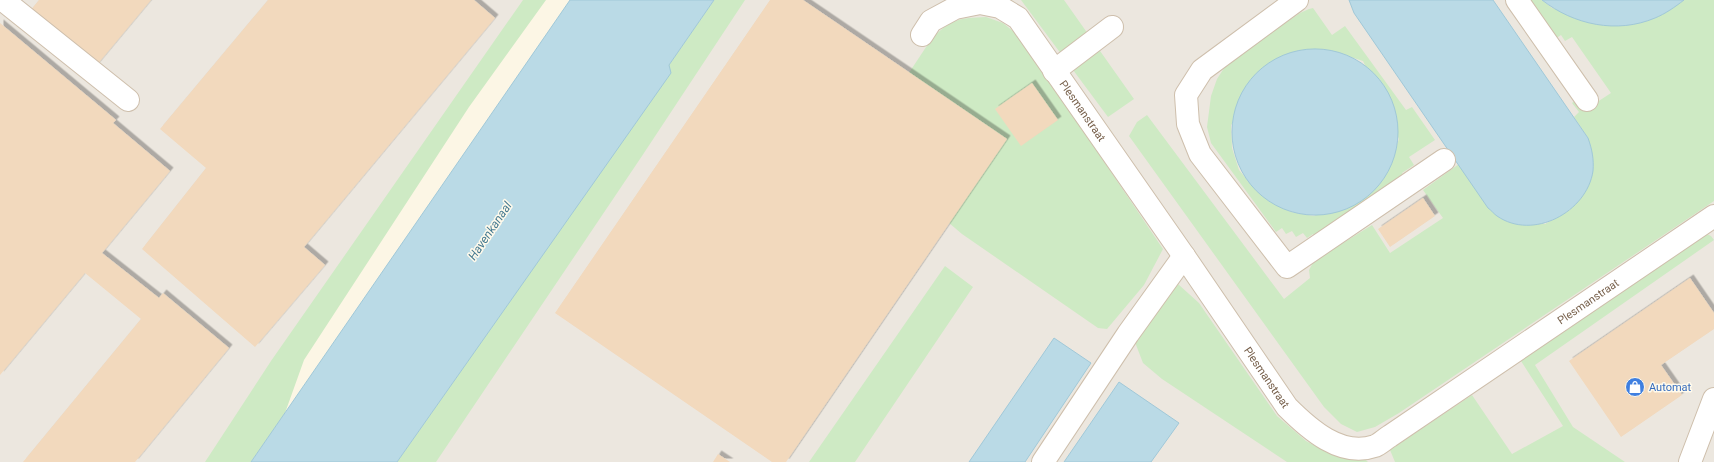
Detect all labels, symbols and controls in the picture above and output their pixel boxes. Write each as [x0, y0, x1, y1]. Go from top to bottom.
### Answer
street label: Plesmanstraat [1057, 78, 1108, 144]
water label: Havenkanaal [465, 199, 515, 263]
street label: Plesmanstraat [1555, 276, 1622, 327]
street label: Plesmanstraat [1241, 345, 1292, 411]
shop icon: Automat [1624, 376, 1646, 398]
place label: Automat [1649, 381, 1692, 394]

